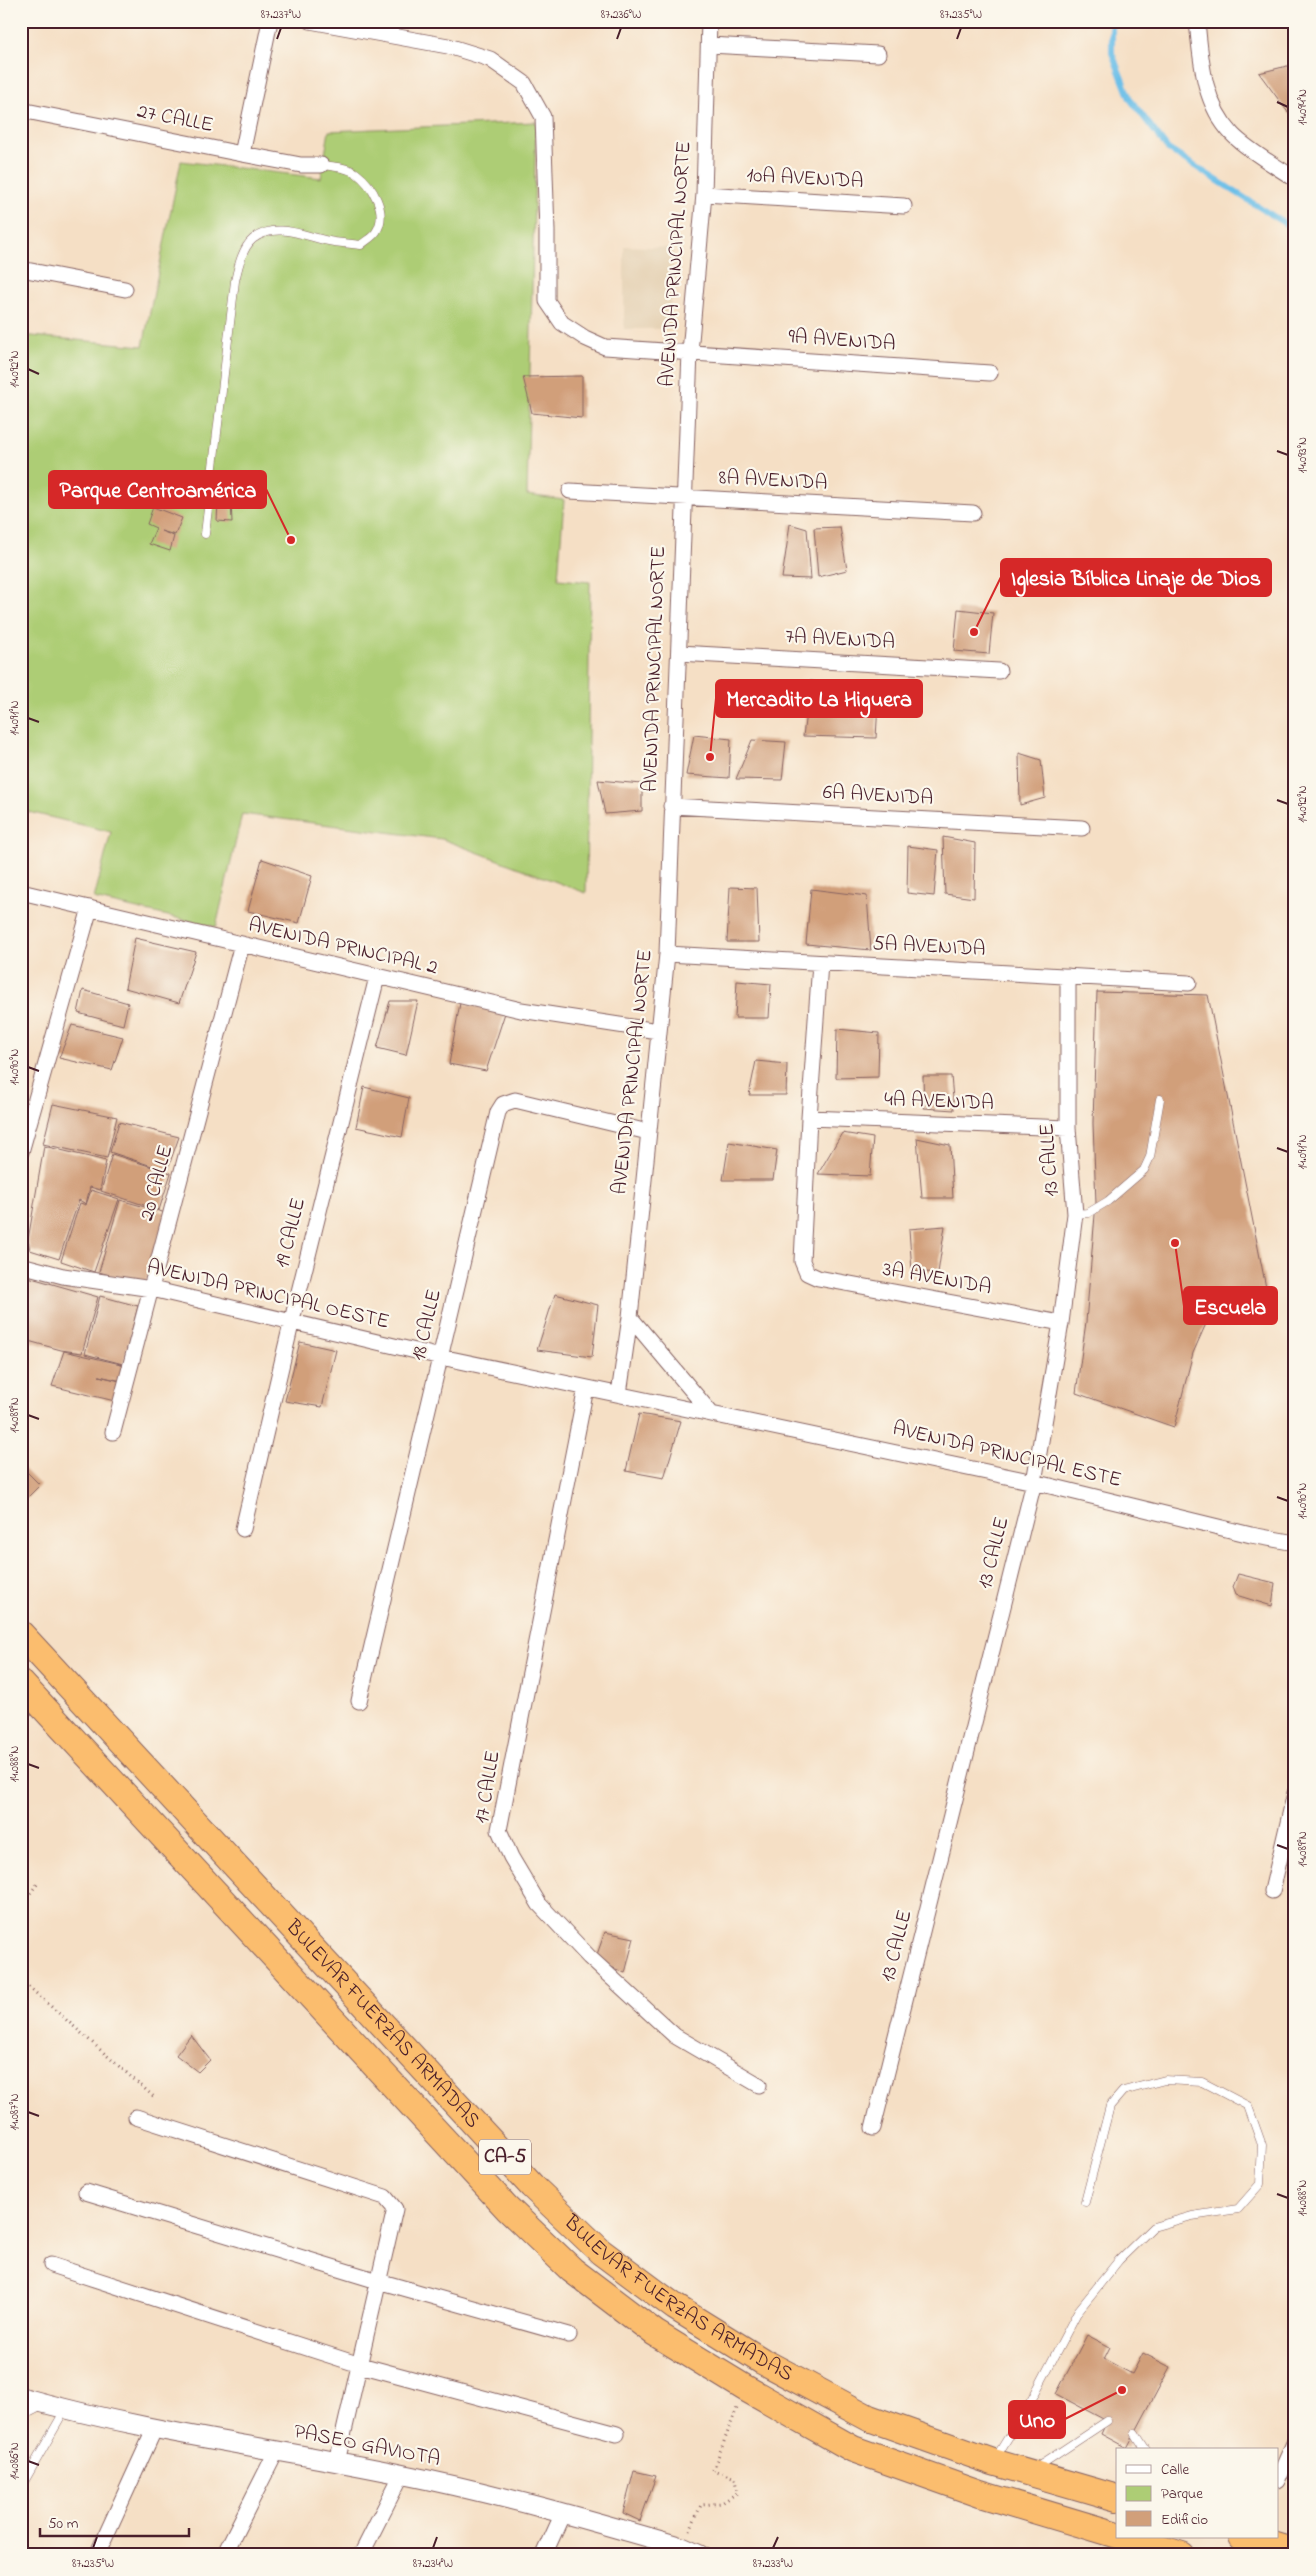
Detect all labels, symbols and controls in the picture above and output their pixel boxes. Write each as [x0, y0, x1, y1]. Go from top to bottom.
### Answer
text: 87.237°W [261, 6, 301, 24]
text: 87.236°W [601, 6, 641, 24]
text: 87.235°W [940, 6, 982, 24]
text: 14.094°N [1294, 89, 1312, 125]
street label: 27 CALLE [134, 97, 216, 141]
street label: AVENIDA PRINCIPAL NORTE [652, 140, 700, 388]
street label: 10A AVENIDA [746, 161, 864, 197]
street label: 9A AVENIDA [787, 322, 897, 360]
text: 14.092°N [6, 350, 24, 388]
text: 14.093°N [1294, 437, 1312, 473]
street label: 8A AVENIDA [718, 463, 828, 499]
callout: Parque Centroamérica [49, 471, 266, 508]
text: Parque Centroamérica [60, 476, 257, 508]
street label: AVENIDA PRINCIPAL NORTE [636, 545, 674, 793]
callout: Iglesia Bíblica Linaje de Dios [1001, 559, 1271, 596]
text: Iglesia Bíblica Linaje de Dios [1011, 564, 1261, 597]
street label: 7A AVENIDA [784, 622, 896, 658]
callout: Mercadito La Higuera [716, 680, 922, 717]
text: Mercadito La Higuera [726, 685, 912, 718]
text: 14.091°N [6, 700, 24, 736]
street label: 6A AVENIDA [822, 778, 934, 814]
text: 14.092°N [1294, 785, 1312, 823]
street label: AVENIDA PRINCIPAL 2 [245, 911, 441, 983]
street label: 5A AVENIDA [872, 929, 986, 965]
street label: AVENIDA PRINCIPAL NORTE [605, 948, 661, 1196]
text: 14.090°N [6, 1049, 24, 1085]
street label: 4A AVENIDA [884, 1085, 994, 1119]
street label: 13 CALLE [1032, 1122, 1068, 1198]
text: 14.091°N [1294, 1134, 1312, 1170]
street label: 20 CALLE [132, 1142, 182, 1224]
street label: 19 CALLE [268, 1195, 314, 1271]
street label: AVENIDA PRINCIPAL OESTE [144, 1252, 392, 1338]
street label: 3A AVENIDA [880, 1255, 994, 1303]
street label: 18 CALLE [404, 1286, 450, 1364]
callout: Escuela [1184, 1287, 1277, 1324]
text: Escuela [1194, 1293, 1266, 1325]
text: 14.089°N [6, 1397, 24, 1433]
street label: AVENIDA PRINCIPAL ESTE [890, 1414, 1124, 1496]
text: 14.090°N [1294, 1483, 1312, 1519]
street label: 13 CALLE [971, 1514, 1017, 1592]
text: 14.088°N [6, 1746, 24, 1782]
street label: 17 CALLE [467, 1748, 509, 1826]
text: 14.089°N [1294, 1831, 1312, 1867]
street label: 13 CALLE [874, 1907, 920, 1985]
street label: BULEVAR FUERZAS ARMADAS [277, 1913, 487, 2135]
text: 14.087°N [6, 2093, 24, 2131]
road number: CA-5 [479, 2140, 531, 2174]
text: 14.088°N [1294, 2180, 1312, 2216]
street label: BULEVAR FUERZAS ARMADAS [556, 2208, 798, 2390]
callout: Uno [1009, 2401, 1065, 2438]
text: Uno [1019, 2406, 1055, 2438]
street label: PASEO GAVIOTA [291, 2417, 443, 2475]
text: 14.086°N [6, 2442, 24, 2480]
legend [1116, 2448, 1278, 2538]
text: Calle [1161, 2459, 1189, 2481]
text: Parque [1161, 2483, 1203, 2505]
scale bar [40, 2506, 189, 2538]
text: Edificio [1161, 2509, 1208, 2531]
text: 50 m [48, 2513, 79, 2535]
text: 87.235°W [72, 2555, 114, 2573]
text: 87.234°W [413, 2555, 453, 2573]
text: 87.233°W [753, 2555, 793, 2573]

